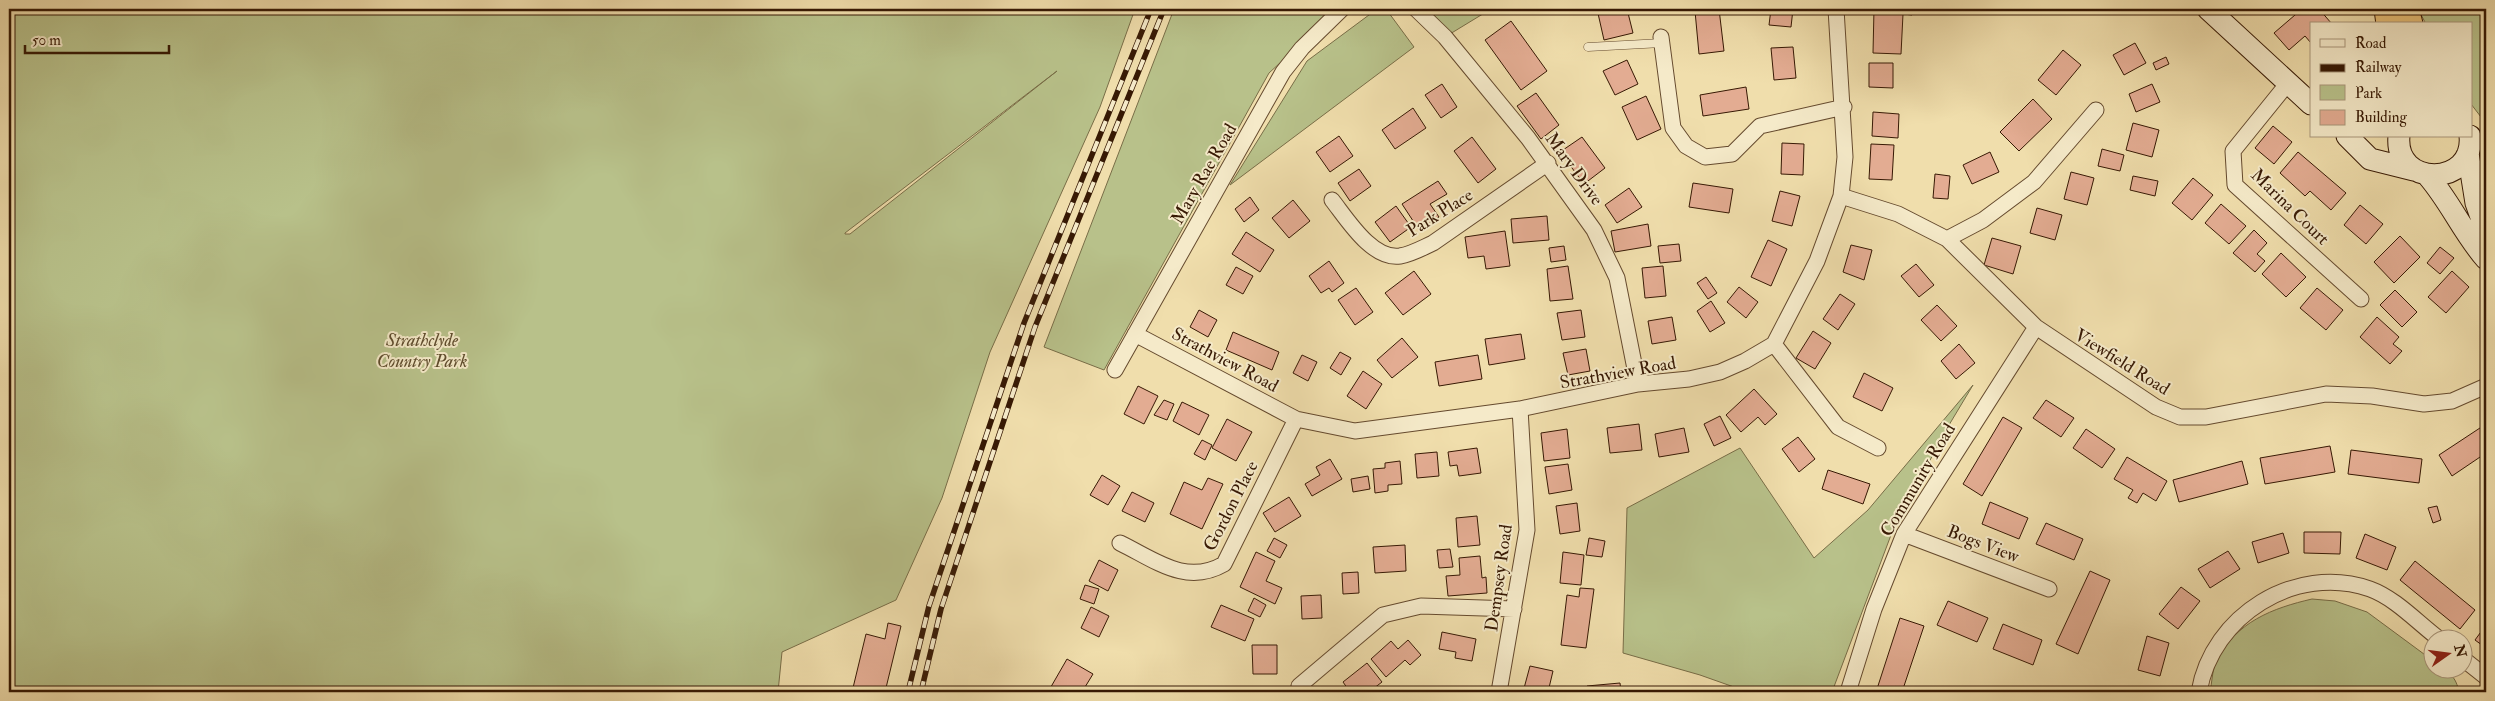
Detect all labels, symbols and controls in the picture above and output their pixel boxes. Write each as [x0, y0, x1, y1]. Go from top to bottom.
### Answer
scale bar [25, 22, 169, 54]
legend [2310, 22, 2472, 138]
text: 50 m [32, 31, 61, 50]
text: Road [2355, 34, 2387, 53]
text: Railway [2355, 58, 2402, 77]
text: Park [2355, 84, 2382, 103]
text: Building [2355, 108, 2407, 127]
street label: Mary Rae Road [1166, 119, 1242, 228]
street label: Mary Drive [1540, 128, 1608, 210]
street label: Marina Court [2246, 164, 2334, 250]
street label: Park Place [1403, 183, 1478, 242]
street label: Strathview Road [1168, 322, 1282, 398]
street label: Viewfield Road [2070, 324, 2174, 401]
park label: Strathclyde Country Park [377, 329, 467, 373]
street label: Strathview Road [1558, 351, 1678, 395]
street label: Community Road [1875, 419, 1961, 541]
street label: Gordon Place [1198, 457, 1264, 555]
street label: Bogs View [1944, 520, 2023, 569]
street label: Dempsey Road [1480, 523, 1518, 633]
north arrow [2422, 628, 2472, 678]
text: N [2450, 642, 2470, 660]

